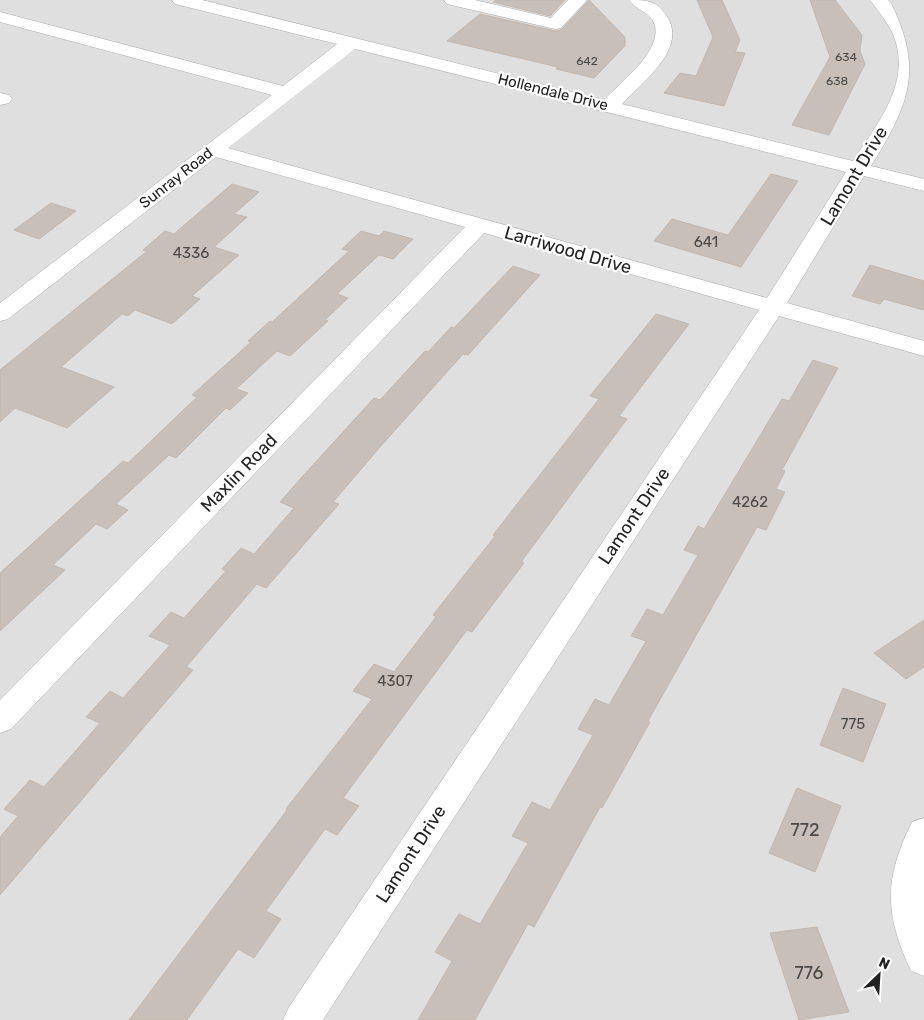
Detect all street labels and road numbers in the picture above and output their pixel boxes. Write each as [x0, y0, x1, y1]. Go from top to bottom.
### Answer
street label: Hollendale Drive [496, 70, 610, 114]
street label: Lamont Drive [816, 122, 892, 230]
street label: Sunray Road [136, 144, 216, 212]
street label: Larriwood Drive [502, 221, 634, 279]
street label: Maxlin Road [196, 429, 282, 517]
street label: Lamont Drive [594, 463, 674, 569]
street label: Lamont Drive [371, 801, 451, 907]

